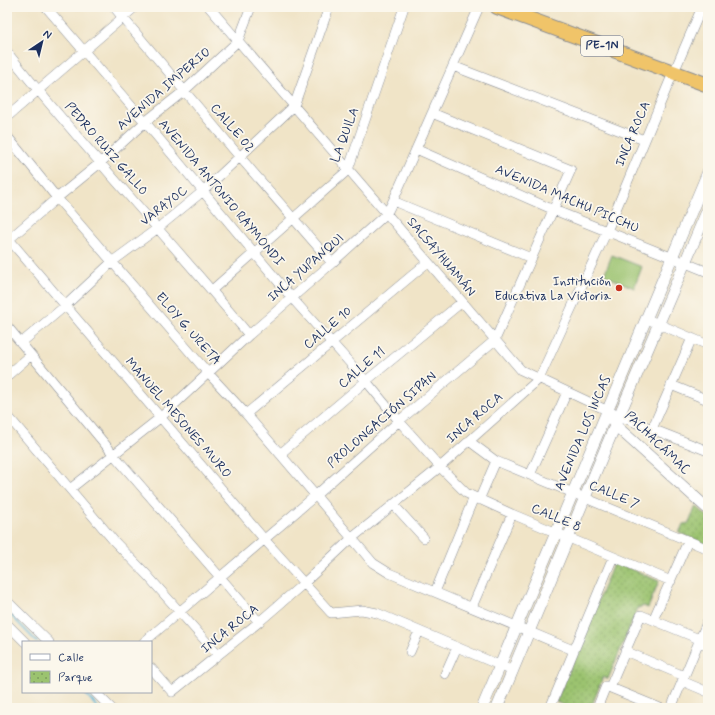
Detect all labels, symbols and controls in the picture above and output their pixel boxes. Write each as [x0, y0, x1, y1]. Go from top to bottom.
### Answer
north arrow [22, 22, 62, 62]
text: N [40, 27, 54, 42]
road number: PE-1N [581, 36, 623, 56]
street label: AVENIDA IMPERIO [114, 44, 214, 134]
street label: PEDRO RUIZ GALLO [61, 99, 151, 199]
street label: INCA ROCA [612, 99, 654, 169]
street label: CALLE 02 [206, 100, 258, 156]
street label: LA QUILA [327, 105, 363, 165]
street label: AVENIDA ANTONIO RAYMONDI [154, 116, 288, 270]
street label: AVENIDA MACHU PICCHU [493, 161, 641, 237]
street label: VARAYOC [137, 182, 191, 230]
street label: SACSAYHUAMÁN [403, 213, 480, 300]
street label: INCA YUPANQUI [264, 230, 348, 306]
place label: Institución Educativa La Victoria [494, 273, 611, 305]
marker: Institución Educativa La Victoria [614, 283, 624, 293]
street label: ELOY G. URETA [152, 289, 224, 369]
street label: CALLE 10 [300, 303, 356, 353]
street label: CALLE 11 [335, 343, 389, 393]
street label: MANUEL MESONES MURO [121, 354, 235, 482]
street label: PROLONGACIÓN SIPAN [324, 368, 440, 472]
street label: AVENIDA LOS INCAS [551, 373, 615, 493]
street label: INCA ROCA [443, 389, 507, 447]
street label: PACHACÁMAC [621, 407, 694, 479]
street label: CALLE 7 [586, 477, 642, 513]
street label: CALLE 8 [529, 500, 583, 536]
street label: INCA ROCA [198, 601, 262, 657]
legend [22, 641, 152, 693]
text: Calle [58, 650, 84, 666]
text: Parque [58, 670, 93, 686]

